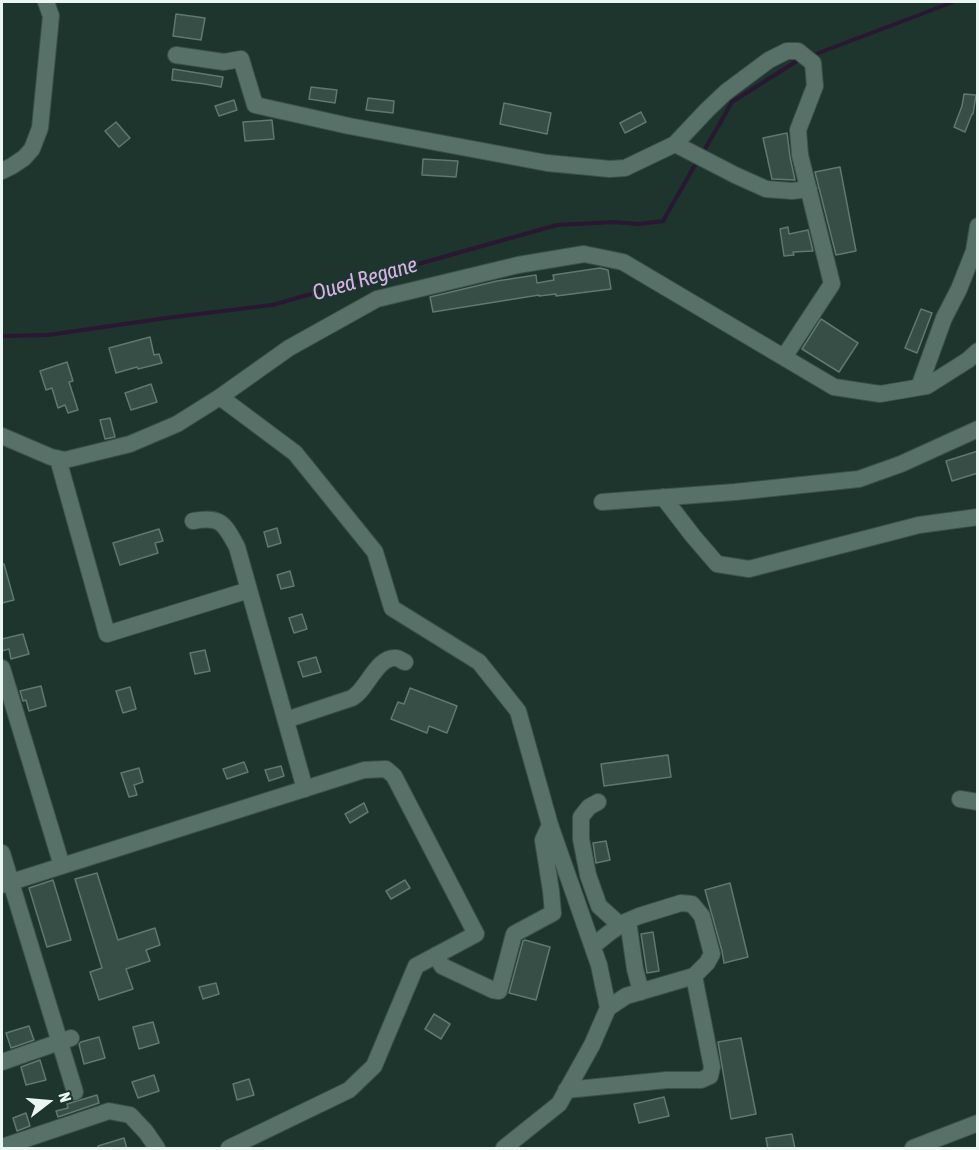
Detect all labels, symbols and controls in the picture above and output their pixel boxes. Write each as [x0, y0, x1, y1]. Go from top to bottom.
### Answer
water label: Oued Regane [310, 251, 420, 307]
north arrow [18, 1072, 78, 1132]
text: N [55, 1090, 75, 1104]

